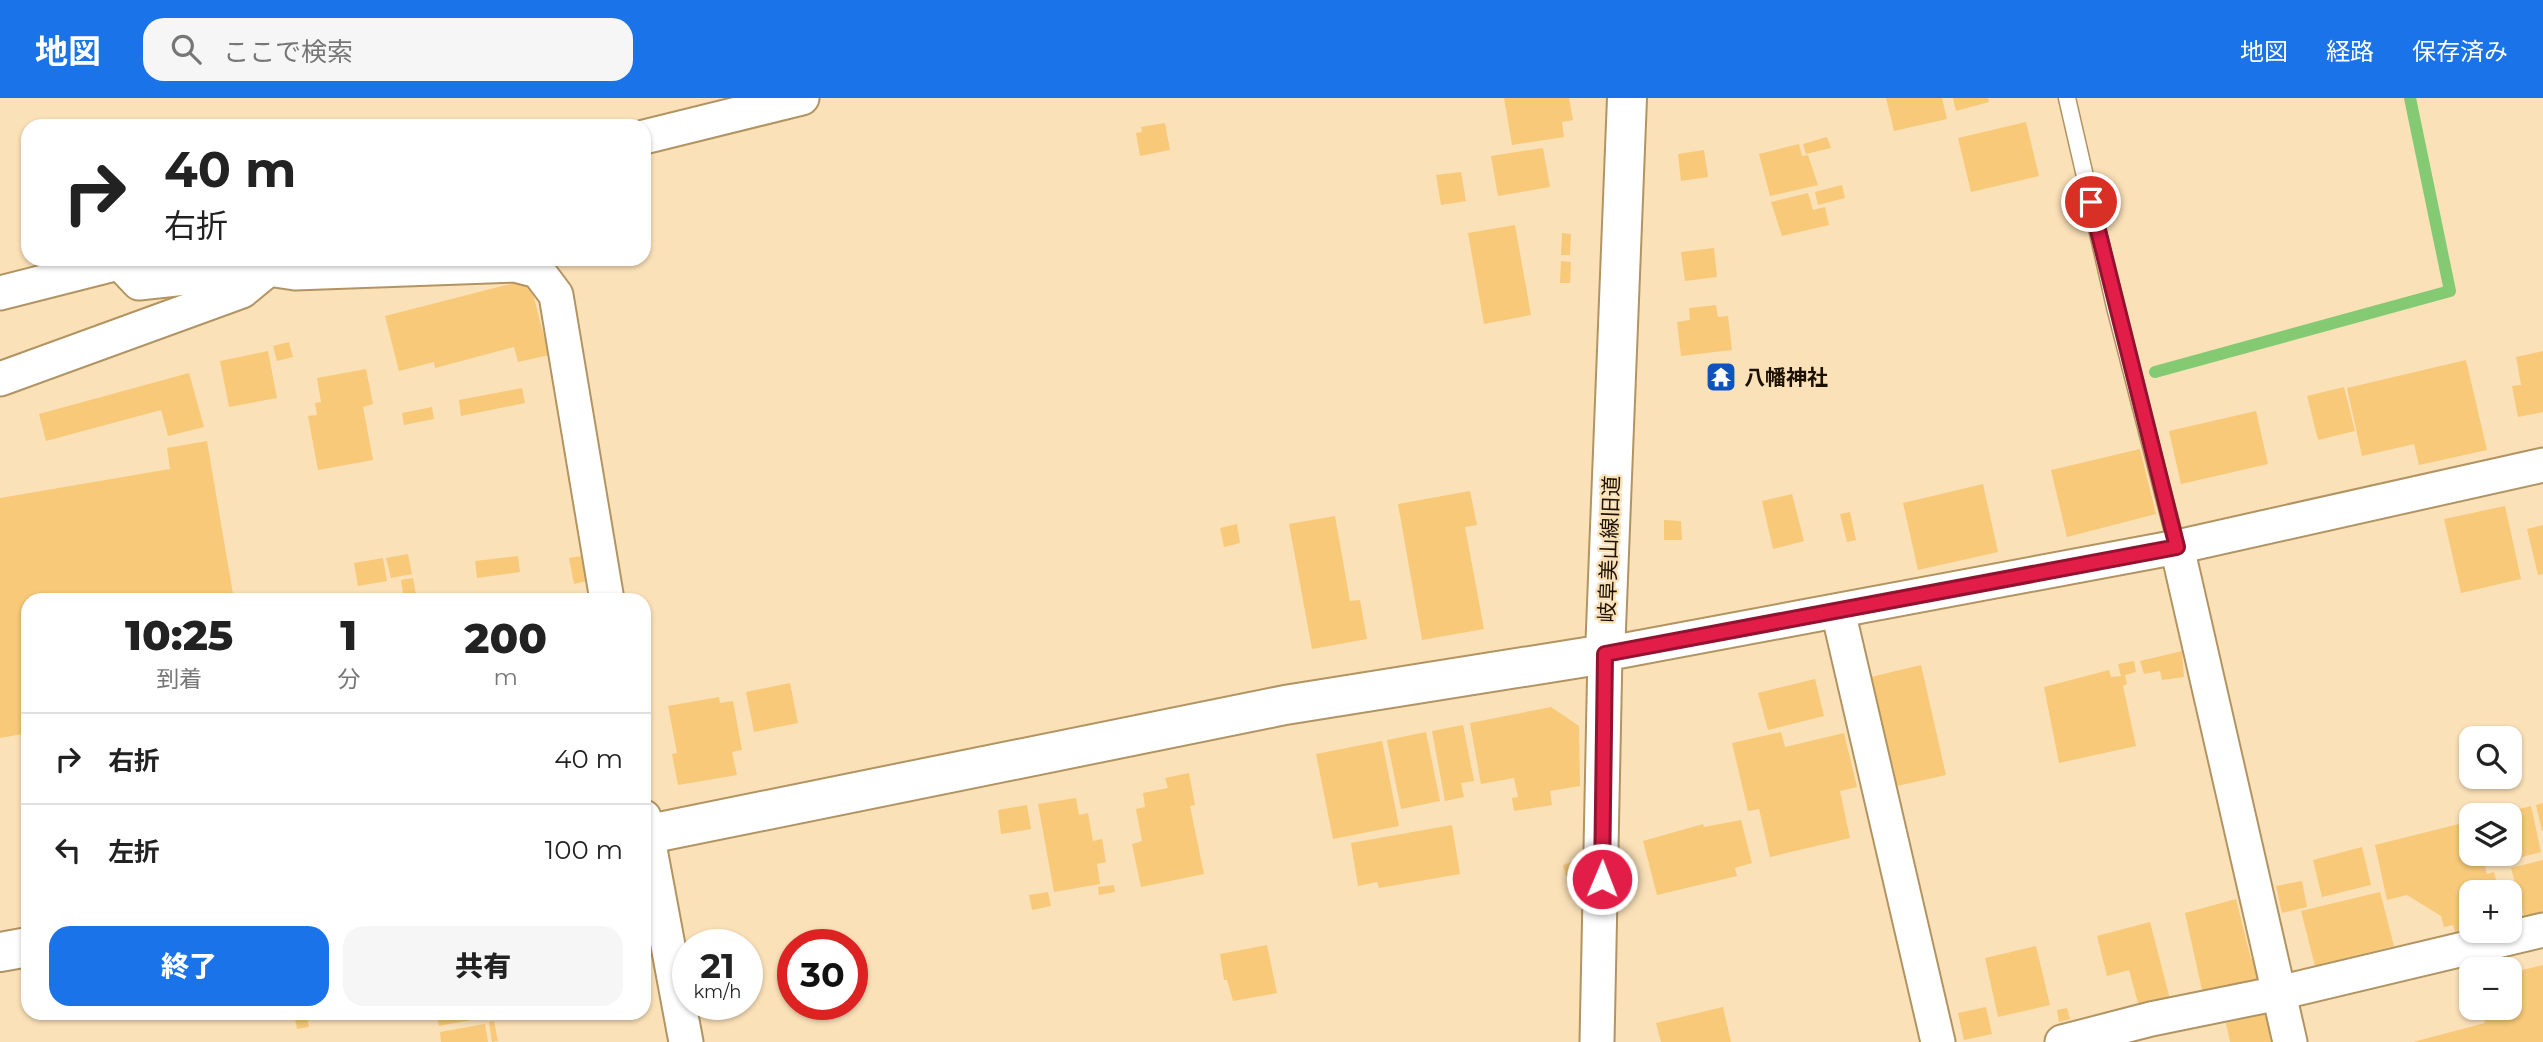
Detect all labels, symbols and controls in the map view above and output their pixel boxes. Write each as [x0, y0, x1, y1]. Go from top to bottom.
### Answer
search box [143, 18, 633, 81]
icon: search [167, 30, 205, 68]
text: 地図 [35, 31, 101, 71]
text: ここで検索 [223, 36, 353, 68]
text: 地図 [2240, 37, 2288, 66]
text: 経路 [2326, 37, 2374, 66]
text: 保存済み [2412, 37, 2508, 66]
text: 40 m [164, 140, 296, 199]
icon: right [49, 147, 140, 238]
pin [2061, 172, 2121, 232]
icon: arrive [2072, 183, 2110, 221]
text: 右折 [164, 206, 228, 245]
temple icon: 八幡神社 [1704, 360, 1738, 394]
place label: 八幡神社 [1744, 365, 1828, 390]
street label: 岐阜美山線旧道 [1594, 475, 1624, 623]
text: 10:25 [125, 609, 233, 661]
text: 1 [340, 609, 357, 661]
text: 200 [464, 612, 547, 664]
text: m [493, 663, 518, 691]
text: 到着 [156, 665, 202, 693]
text: 分 [337, 665, 360, 693]
map controls [2459, 726, 2522, 1020]
button: search [2459, 726, 2522, 789]
icon: right [49, 740, 87, 778]
text: 40 m [554, 743, 623, 775]
text: 右折 [108, 745, 160, 777]
button: layers [2459, 803, 2522, 866]
icon: left [49, 831, 87, 869]
text: 100 m [545, 834, 623, 866]
text: 左折 [108, 836, 160, 868]
position arrow [1565, 842, 1639, 916]
button: + [2459, 880, 2522, 943]
button: 終了 [49, 926, 329, 1006]
button: 共有 [343, 926, 623, 1006]
speed limit sign: 30 [777, 929, 868, 1020]
text: 21 [700, 944, 735, 987]
button: − [2459, 957, 2522, 1020]
text: km/h [693, 981, 742, 1003]

